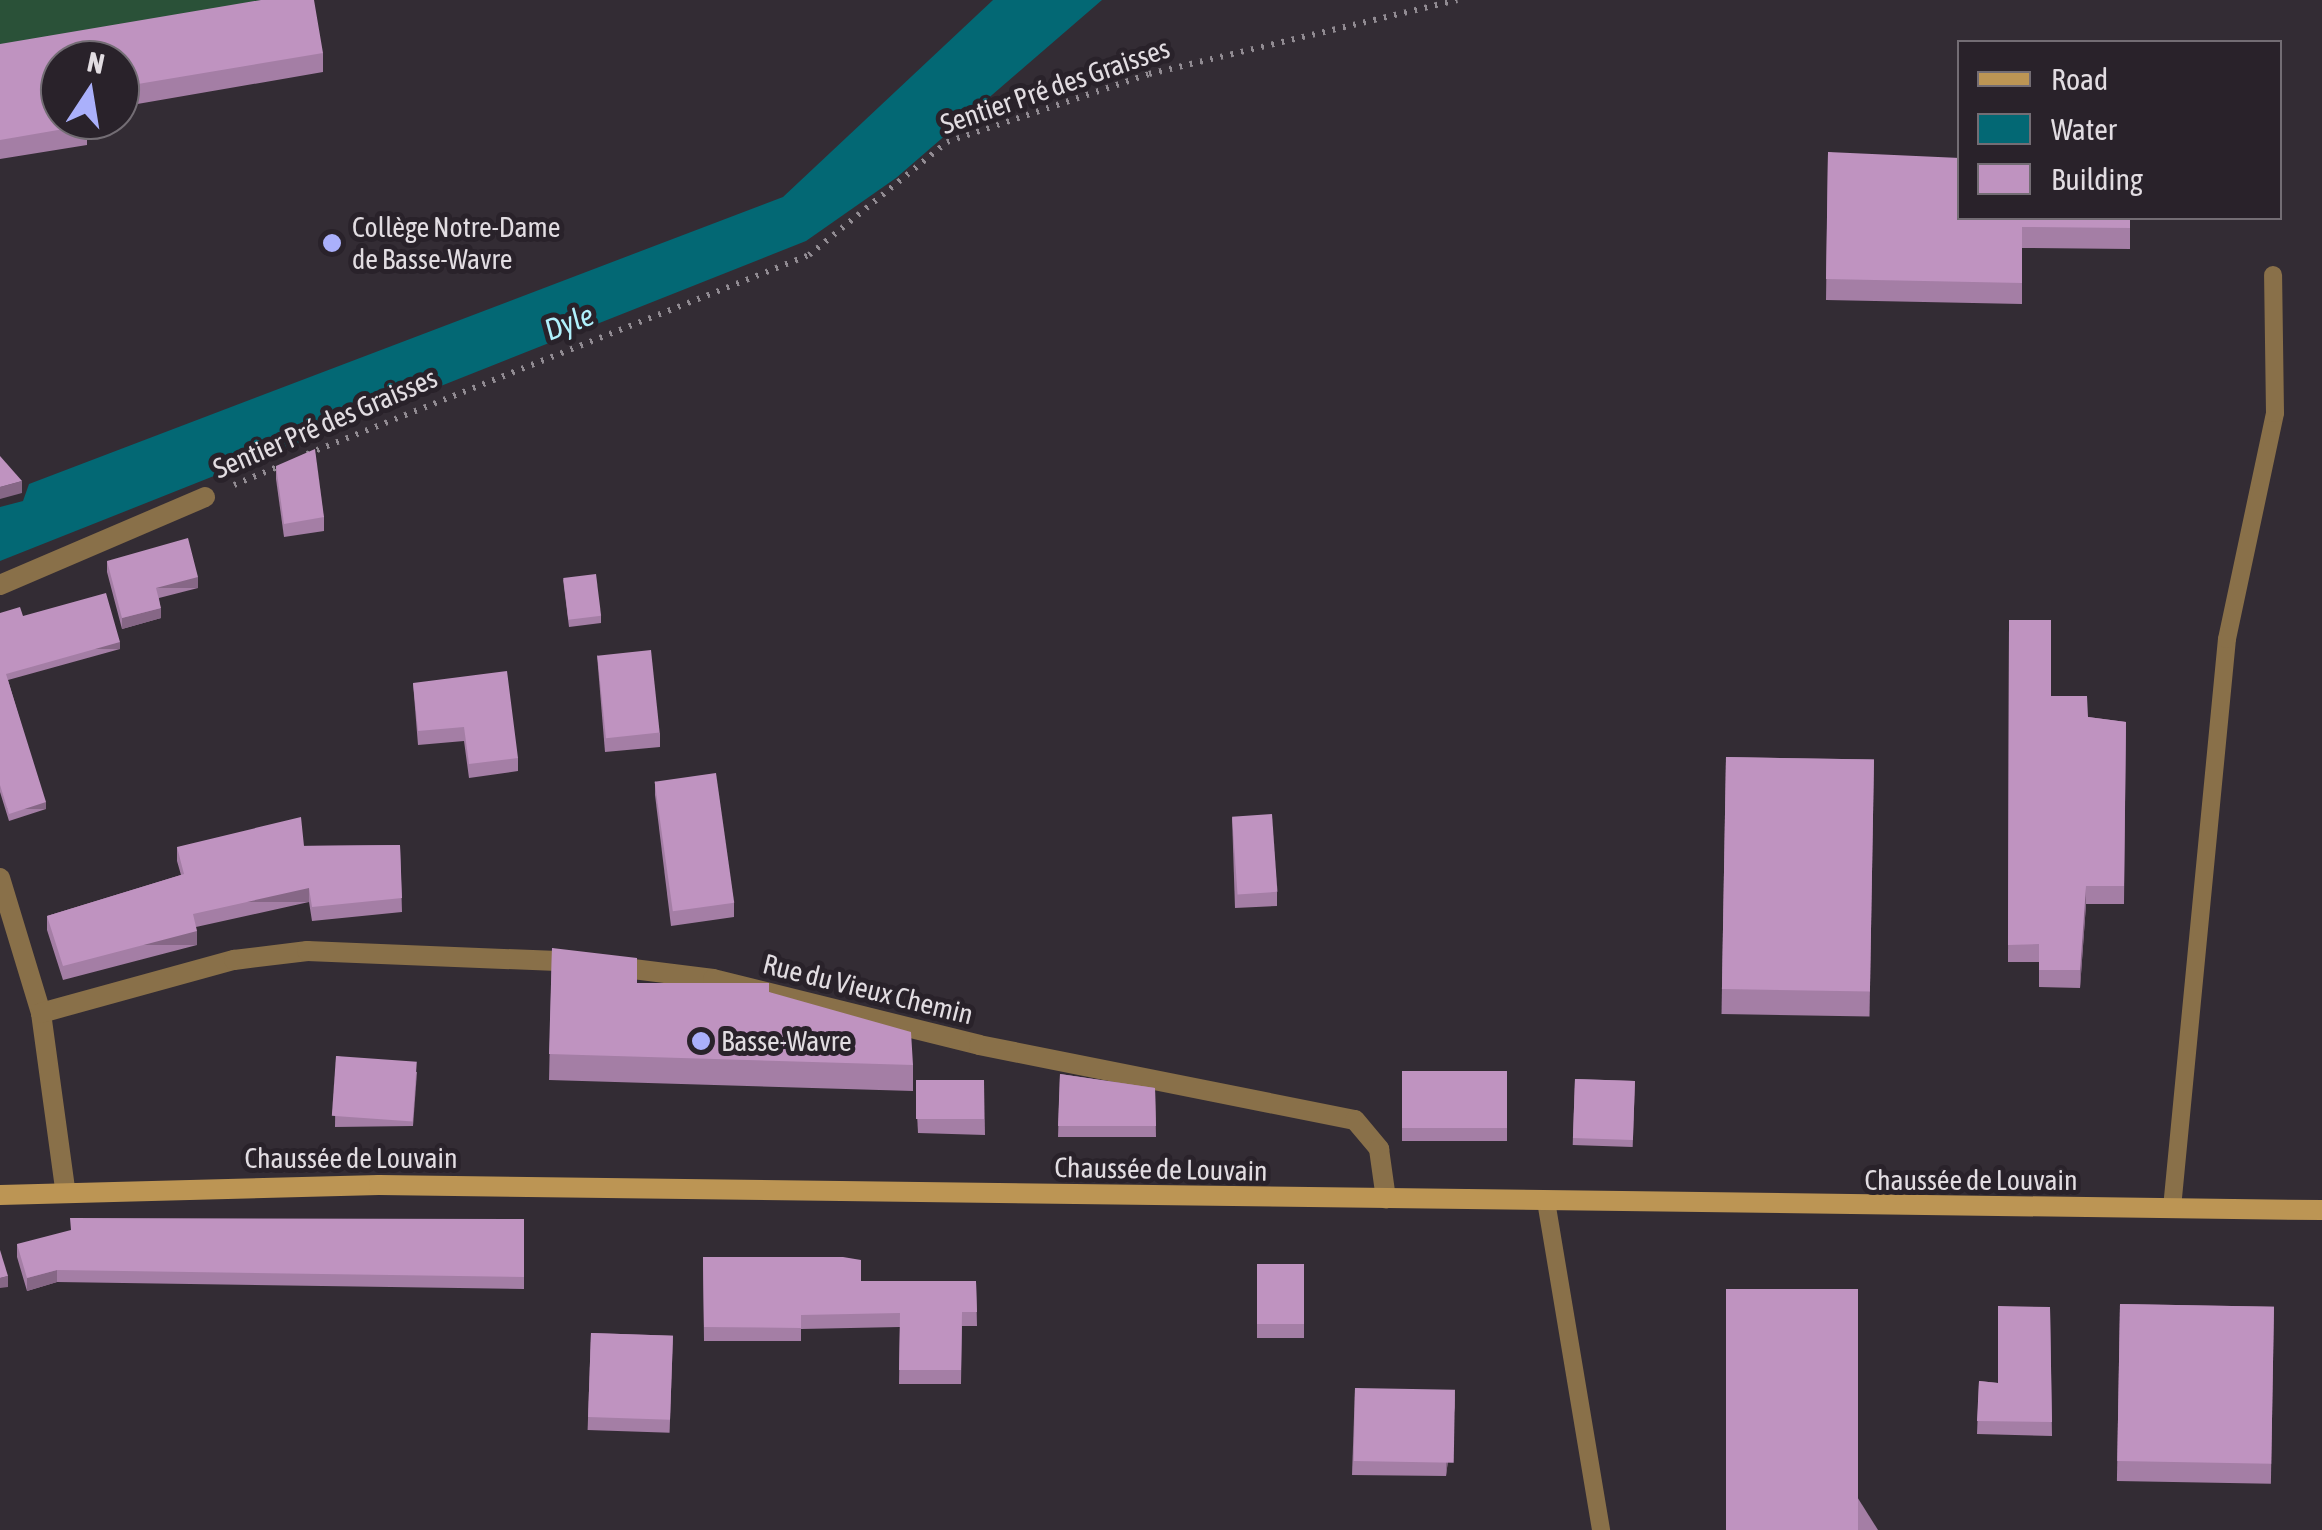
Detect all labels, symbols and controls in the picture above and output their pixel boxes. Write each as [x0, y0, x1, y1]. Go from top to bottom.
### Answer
street label: Sentier Pré des Graisses [936, 31, 1174, 141]
north arrow [40, 40, 140, 140]
legend [1957, 40, 2282, 220]
text: N [84, 45, 107, 80]
text: Road [2051, 62, 2108, 96]
text: Water [2051, 112, 2117, 146]
text: Building [2051, 162, 2143, 196]
place label: Collège Notre-Dame de Basse-Wavre [352, 210, 560, 276]
marker: Collège Notre-Dame de Basse-Wavre [321, 232, 343, 254]
water label: Dyle [539, 296, 599, 348]
street label: Sentier Pré des Graisses [208, 361, 442, 485]
street label: Rue du Vieux Chemin [759, 947, 977, 1031]
place label: Basse-Wavre [721, 1024, 852, 1058]
marker: Basse-Wavre [690, 1030, 712, 1052]
street label: Chaussée de Louvain [244, 1141, 458, 1175]
street label: Chaussée de Louvain [1054, 1150, 1268, 1188]
street label: Chaussée de Louvain [1864, 1163, 2078, 1197]

